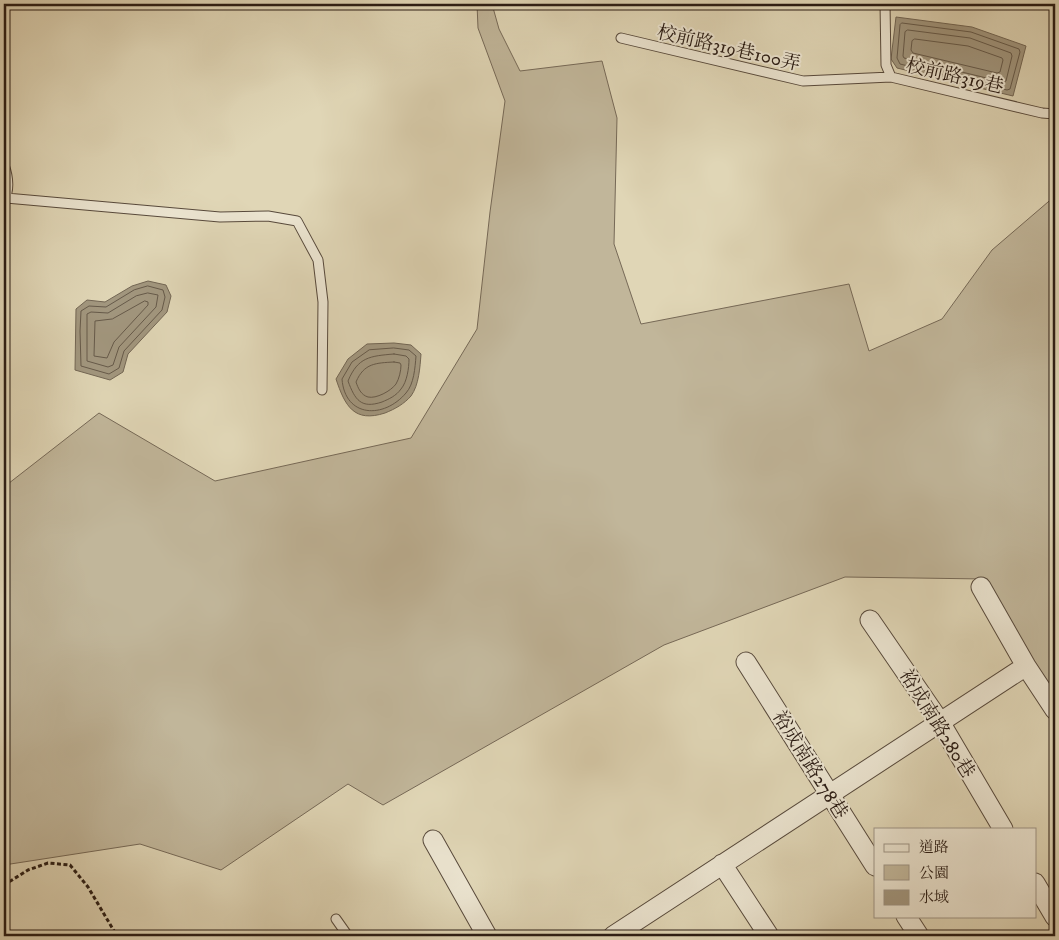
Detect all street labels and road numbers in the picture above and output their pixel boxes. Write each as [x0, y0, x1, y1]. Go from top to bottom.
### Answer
street label: 校前路319巷100弄 [655, 21, 802, 76]
street label: 校前路319巷 [904, 54, 1006, 99]
street label: 裕成南路280巷 [894, 665, 979, 783]
street label: 裕成南路278巷 [767, 706, 852, 823]

